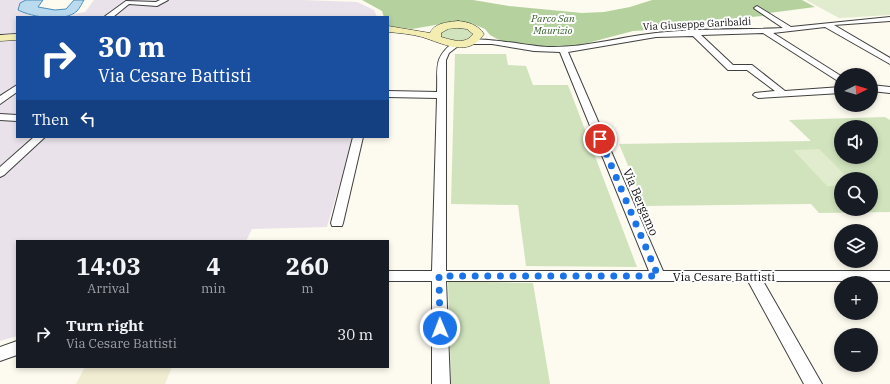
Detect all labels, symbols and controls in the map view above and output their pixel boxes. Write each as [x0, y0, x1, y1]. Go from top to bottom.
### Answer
park label: Parco San Maurizio [530, 12, 575, 37]
street label: Via Giuseppe Garibaldi [643, 15, 751, 33]
text: 30 m [98, 28, 165, 65]
icon: right [32, 32, 84, 84]
text: Via Cesare Battisti [98, 64, 251, 87]
north arrow [834, 68, 878, 112]
map controls [834, 68, 878, 372]
icon: left [77, 108, 99, 130]
text: Then [32, 110, 69, 129]
button: sound [834, 120, 878, 164]
pin [583, 122, 617, 156]
icon: arrive [589, 128, 611, 150]
street label: Via Bergamo [620, 166, 662, 238]
button: search [834, 172, 878, 216]
button: layers [834, 224, 878, 268]
text: 14:03 [76, 250, 141, 282]
text: 4 [206, 250, 221, 282]
text: 260 [286, 250, 329, 282]
street label: Via Cesare Battisti [673, 269, 775, 284]
button: + [834, 276, 878, 320]
text: Arrival [87, 280, 130, 297]
text: min [201, 280, 226, 297]
text: m [301, 280, 314, 297]
position arrow [419, 307, 461, 349]
text: Turn right [66, 316, 144, 335]
icon: right [32, 323, 54, 345]
text: 30 m [337, 325, 373, 344]
button: − [834, 328, 878, 372]
text: Via Cesare Battisti [66, 335, 177, 352]

